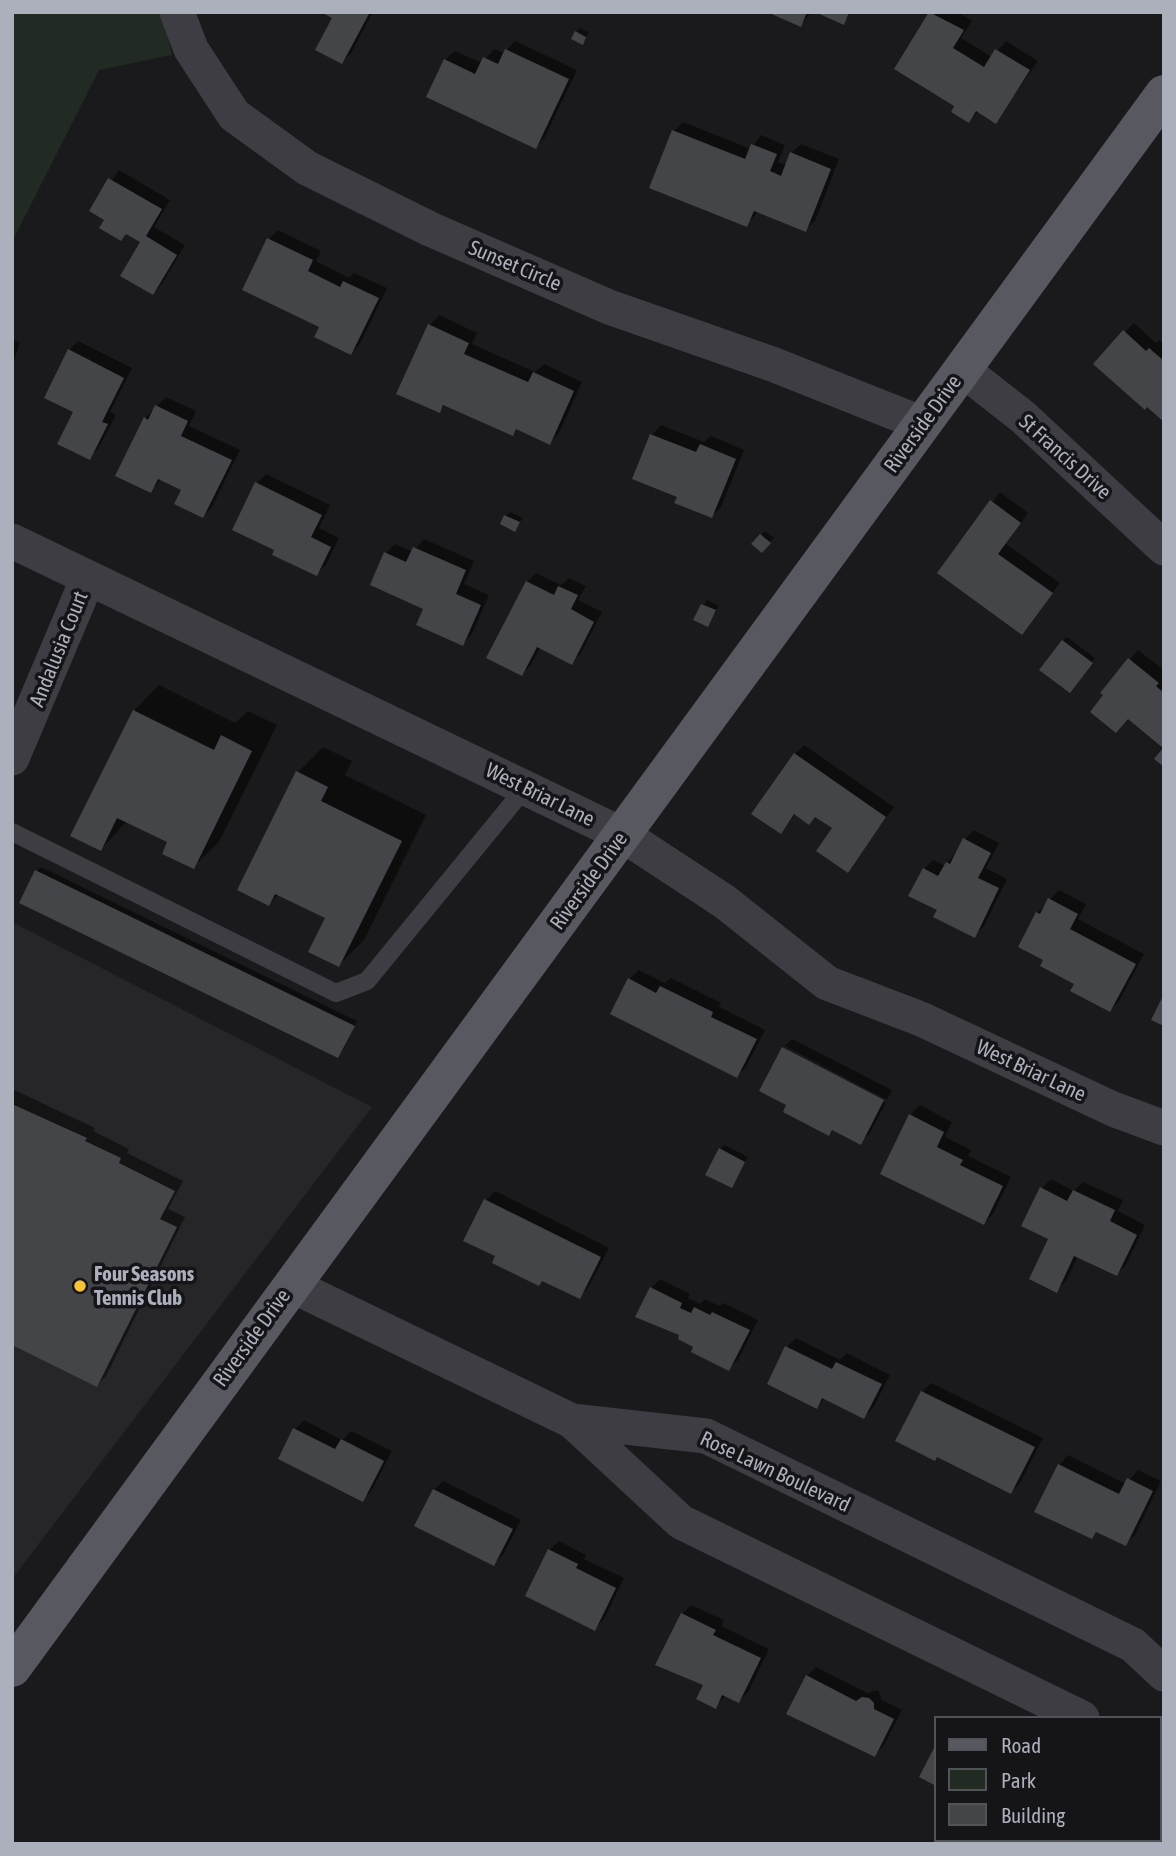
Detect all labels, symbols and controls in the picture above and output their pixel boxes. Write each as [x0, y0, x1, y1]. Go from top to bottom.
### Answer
street label: Sunset Circle [465, 235, 565, 297]
street label: Riverside Drive [879, 370, 967, 478]
street label: St Francis Drive [1014, 409, 1116, 505]
street label: Andalusia Court [24, 588, 94, 710]
street label: West Briar Lane [481, 758, 599, 832]
street label: Riverside Drive [545, 827, 633, 935]
street label: West Briar Lane [972, 1035, 1090, 1107]
place label: Four Seasons Tennis Club [94, 1261, 194, 1311]
marker: Four Seasons Tennis Club [72, 1278, 88, 1294]
street label: Riverside Drive [208, 1284, 296, 1392]
street label: Rose Lawn Boulevard [696, 1426, 854, 1518]
legend [934, 1716, 1162, 1842]
text: Road [1001, 1733, 1041, 1757]
text: Park [1001, 1768, 1036, 1792]
text: Building [1001, 1803, 1065, 1827]

